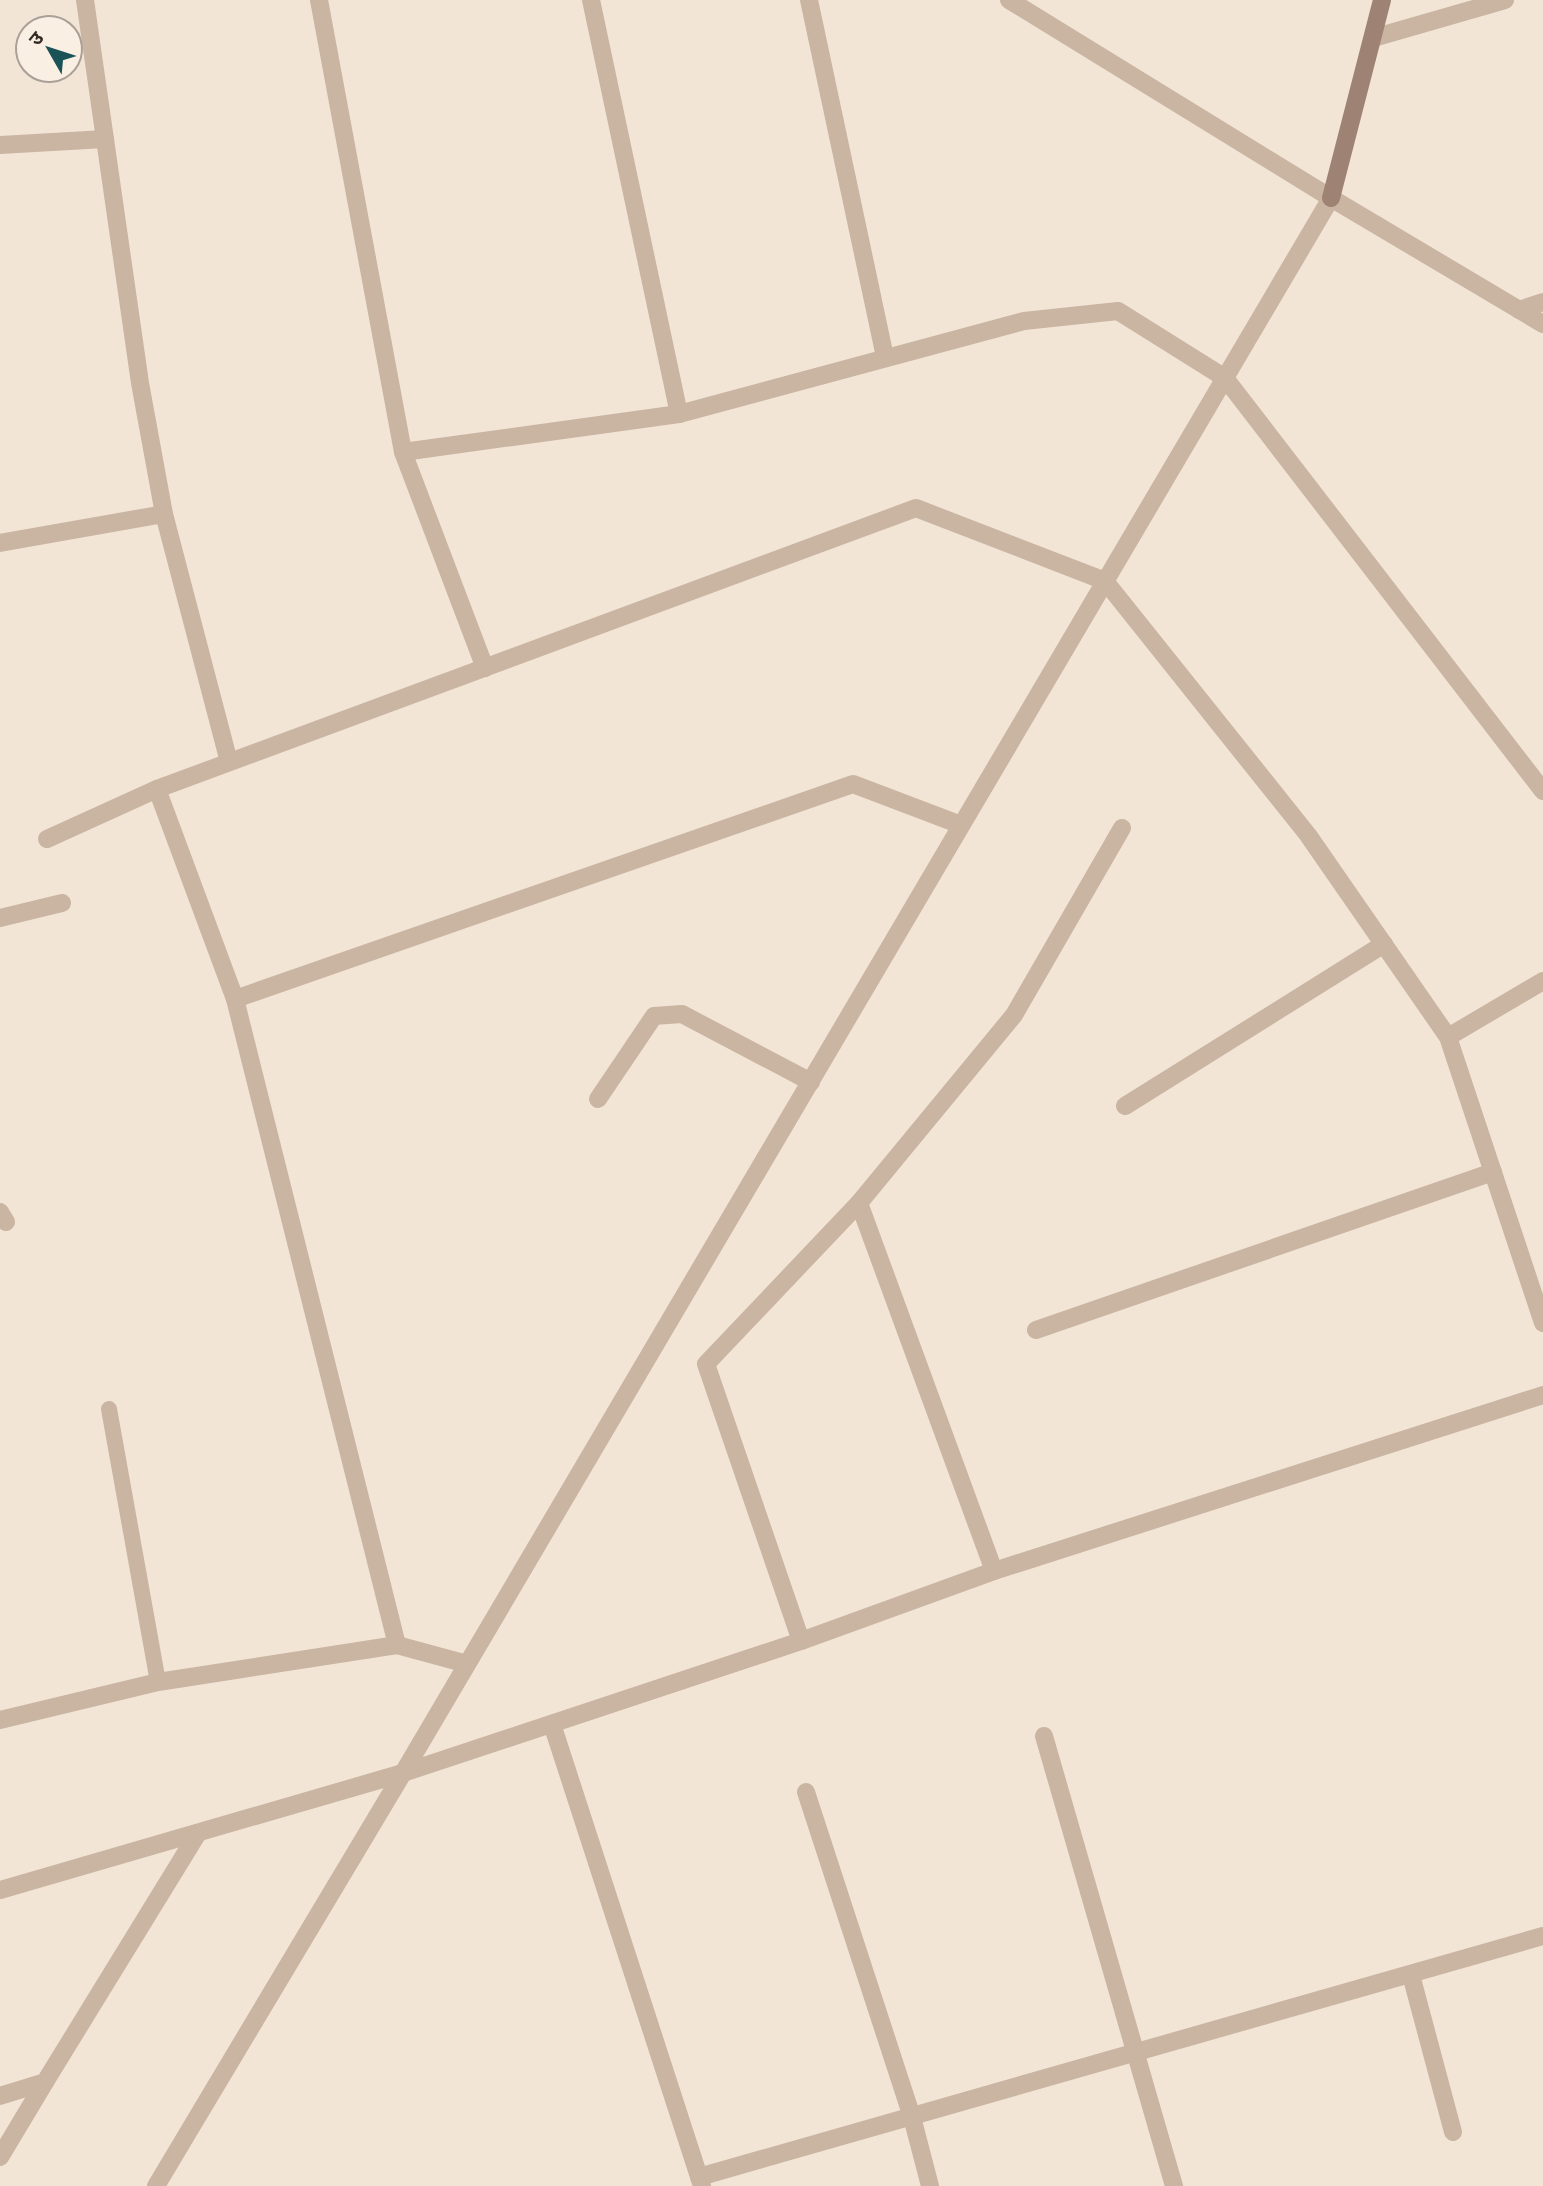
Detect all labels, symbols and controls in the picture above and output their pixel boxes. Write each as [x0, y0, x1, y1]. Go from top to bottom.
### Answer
north arrow [14, 14, 84, 84]
text: उ [26, 28, 48, 50]

